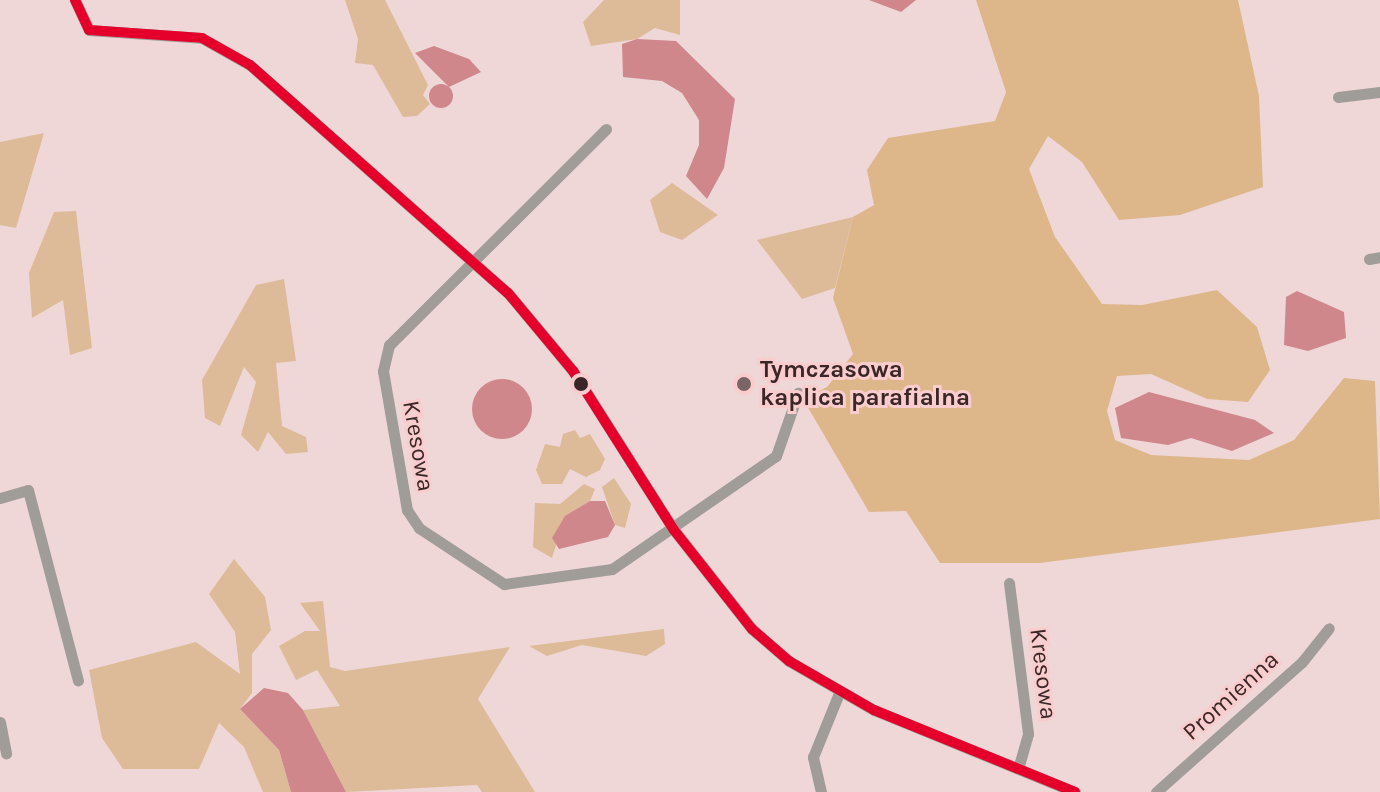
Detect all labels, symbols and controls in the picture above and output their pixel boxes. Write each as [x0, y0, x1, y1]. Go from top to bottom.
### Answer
place label: Tymczasowa kaplica parafialna [760, 356, 970, 412]
marker: Tymczasowa kaplica parafialna [735, 375, 753, 393]
unlabelled marker [573, 376, 589, 392]
street label: Kresowa [396, 398, 440, 494]
street label: Kresowa [1023, 627, 1063, 721]
street label: Promienna [1177, 645, 1285, 747]

